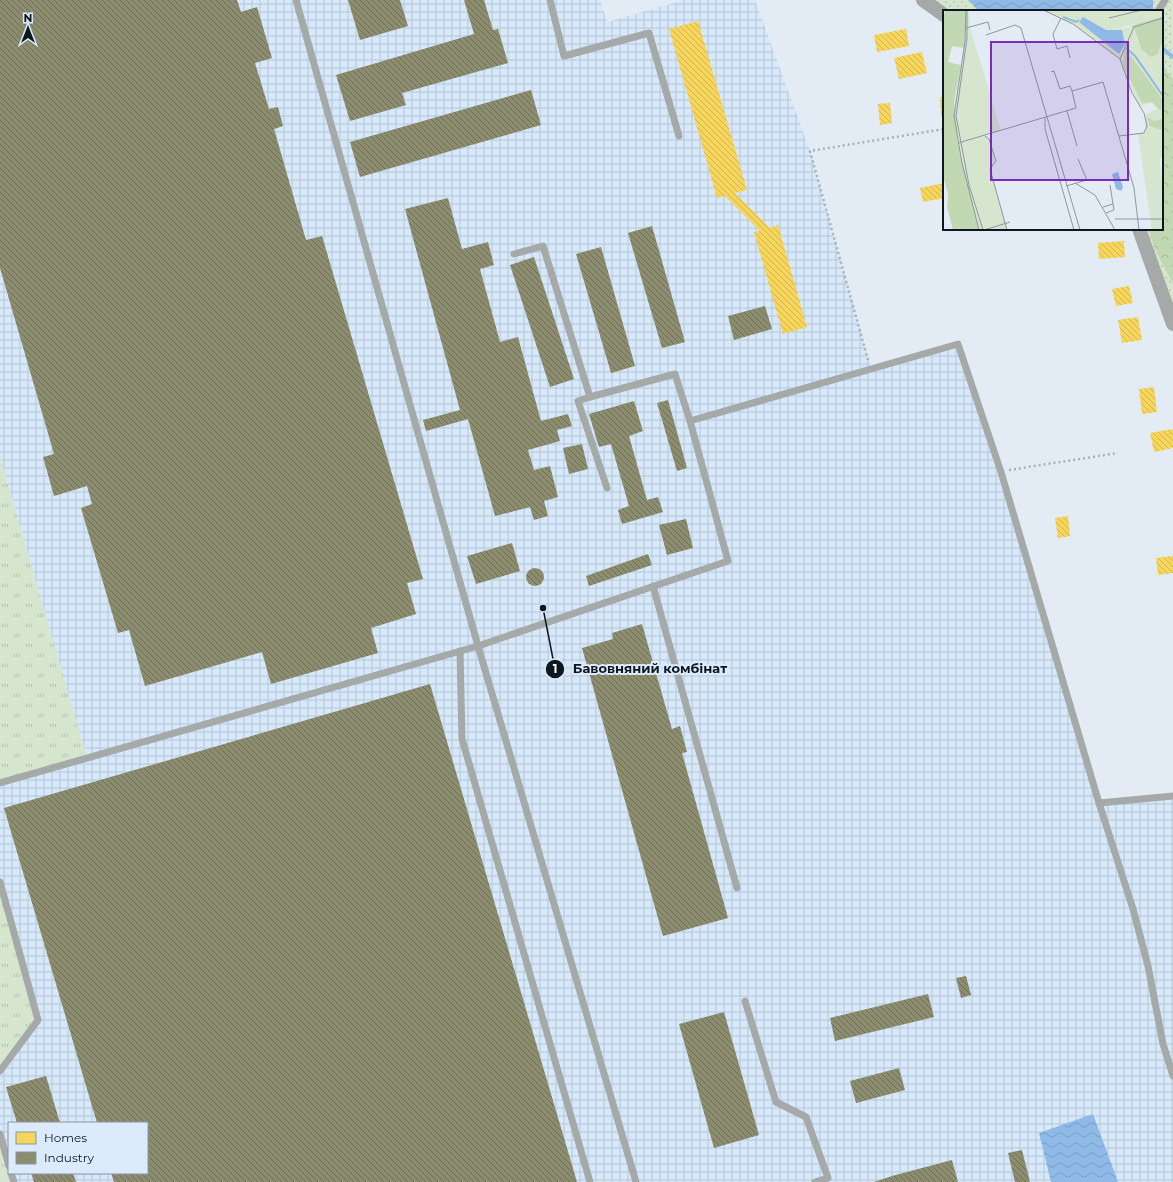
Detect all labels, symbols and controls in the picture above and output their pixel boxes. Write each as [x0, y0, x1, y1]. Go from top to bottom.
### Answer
north arrow [8, 8, 48, 48]
inset map [943, 10, 1163, 230]
text: N [24, 11, 32, 25]
callout: Бавовняний комбінат [545, 656, 735, 681]
text: Бавовняний комбінат [573, 660, 727, 676]
text: 1 [553, 661, 557, 676]
legend [8, 1122, 148, 1174]
text: Homes [44, 1130, 87, 1145]
text: Industry [44, 1150, 94, 1165]

